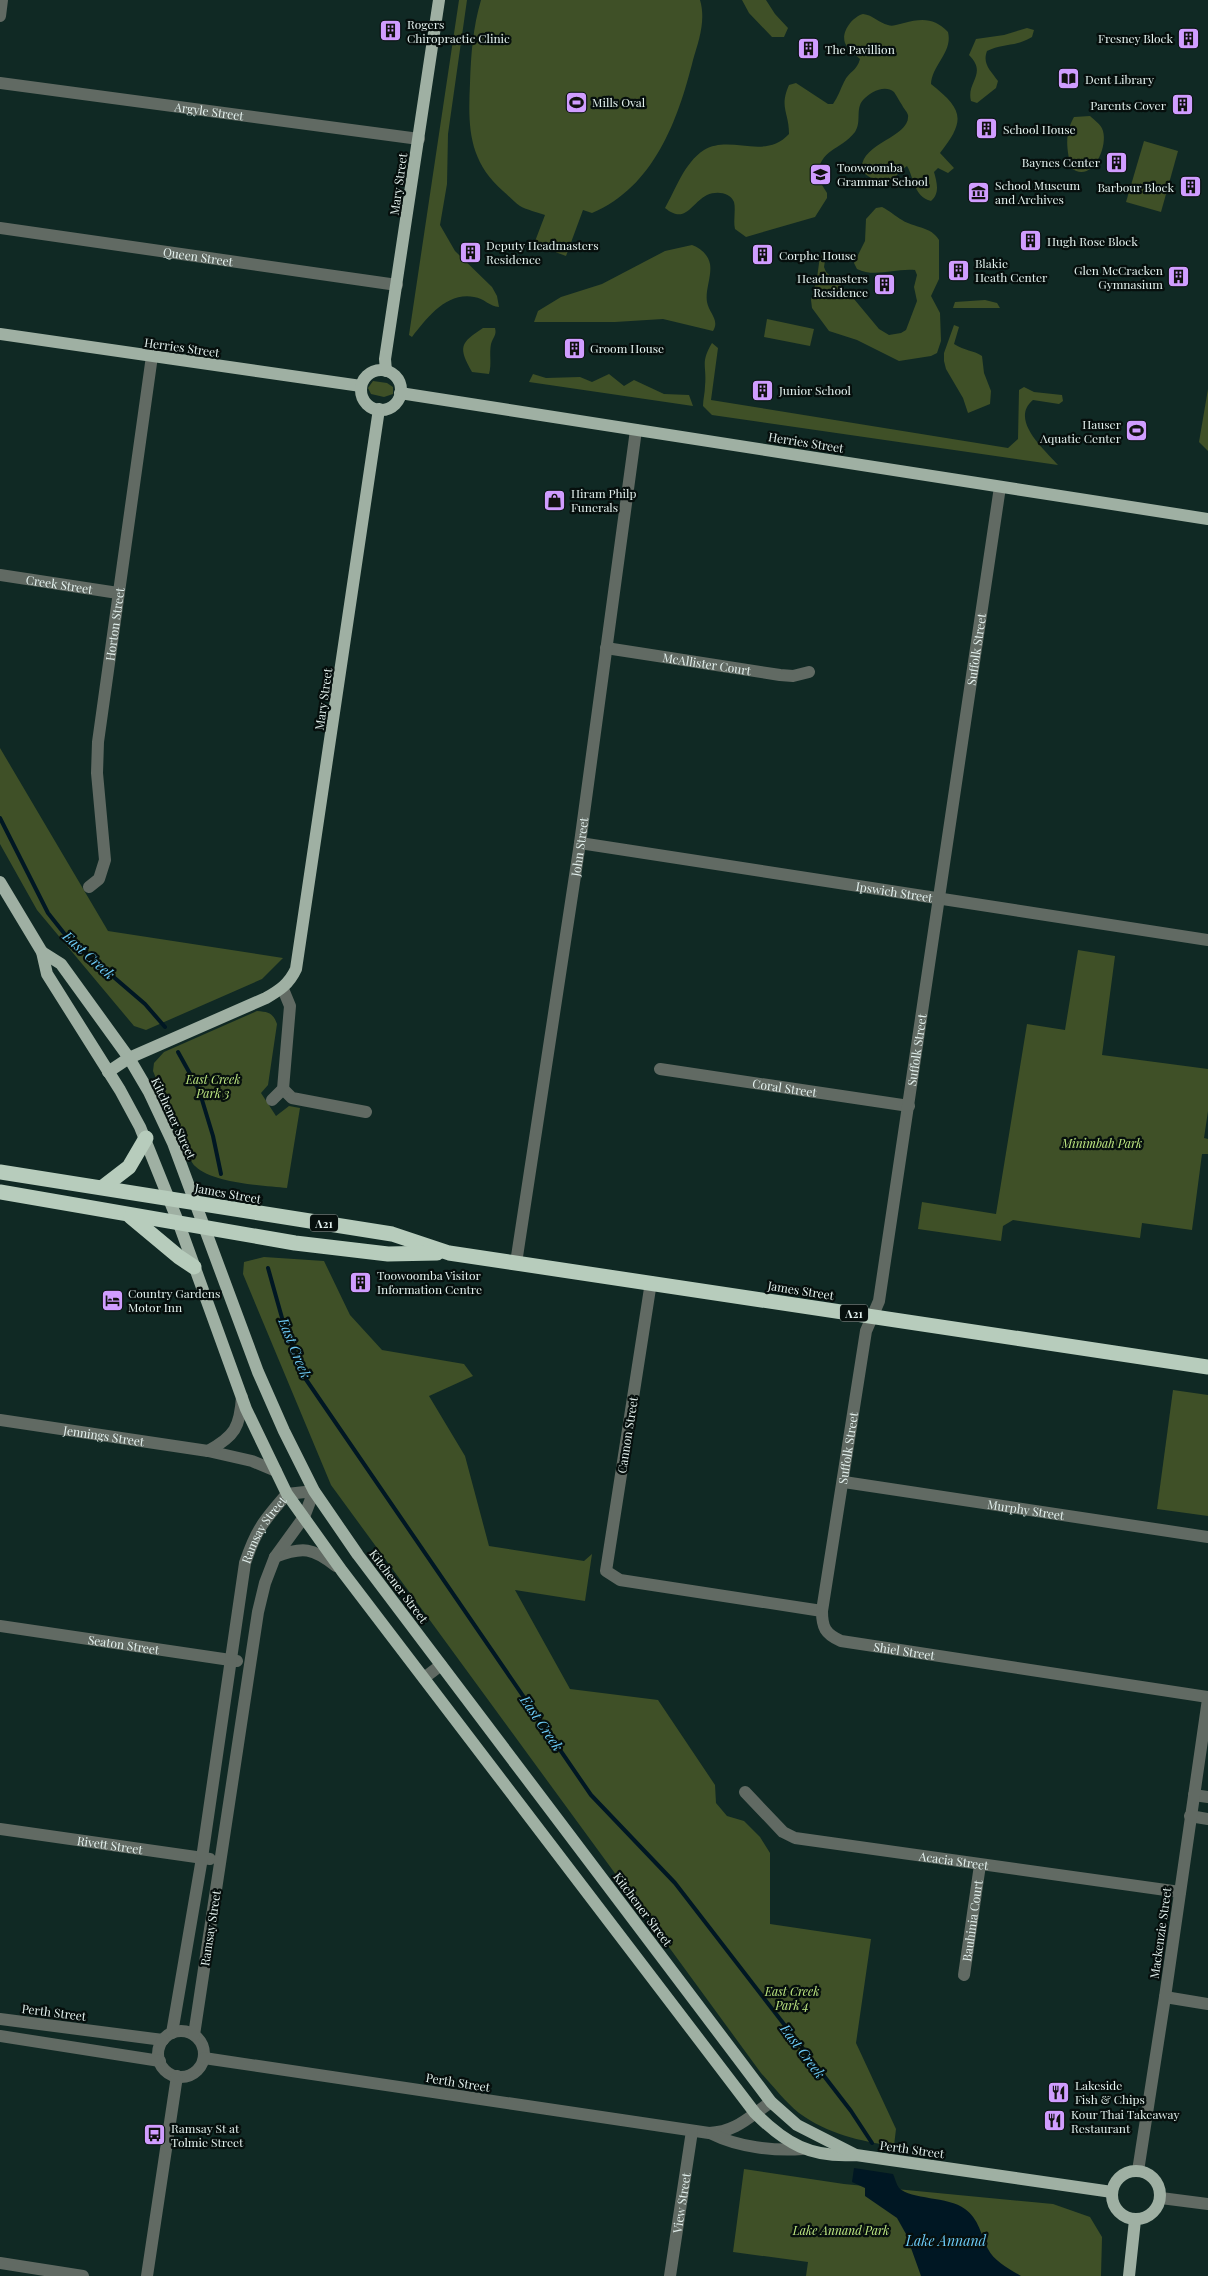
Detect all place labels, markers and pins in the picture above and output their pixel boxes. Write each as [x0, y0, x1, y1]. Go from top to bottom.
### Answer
place label: Rogers Chiropractic Clinic [407, 16, 510, 46]
building icon: Rogers Chiropractic Clinic [379, 19, 403, 43]
building icon: Fresney Block [1177, 26, 1201, 50]
place label: Fresney Block [1098, 30, 1173, 46]
building icon: The Pavillion [797, 37, 821, 61]
place label: The Pavillion [825, 41, 895, 57]
library icon: Dent Library [1057, 67, 1081, 91]
place label: Dent Library [1085, 71, 1154, 87]
sports icon: Mills Oval [564, 90, 588, 114]
building icon: Parents Cover [1170, 93, 1194, 117]
place label: Mills Oval [592, 94, 646, 110]
place label: Parents Cover [1090, 97, 1167, 113]
building icon: School House [975, 117, 999, 141]
place label: School House [1003, 121, 1076, 137]
building icon: Baynes Center [1104, 150, 1128, 174]
place label: Baynes Center [1022, 154, 1101, 170]
place label: Toowoomba Grammar School [837, 159, 929, 189]
school or university icon: Toowoomba Grammar School [809, 162, 833, 186]
building icon: Barbour Block [1178, 175, 1202, 199]
place label: School Museum and Archives [995, 177, 1081, 207]
place label: Barbour Block [1097, 179, 1174, 195]
museum icon: School Museum and Archives [967, 180, 991, 204]
building icon: Hugh Rose Block [1019, 229, 1043, 253]
place label: Hugh Rose Block [1047, 233, 1138, 249]
place label: Deputy Headmasters Residence [486, 237, 599, 267]
building icon: Deputy Headmasters Residence [458, 240, 482, 264]
building icon: Corphe House [751, 243, 775, 267]
place label: Corphe House [779, 247, 856, 263]
place label: Blakie Heath Center [975, 255, 1048, 285]
building icon: Blakie Heath Center [947, 258, 971, 282]
place label: Glen McCracken Gymnasium [1074, 262, 1163, 292]
building icon: Glen McCracken Gymnasium [1167, 265, 1191, 289]
place label: Headmasters Residence [797, 270, 868, 300]
building icon: Headmasters Residence [872, 273, 896, 297]
building icon: Groom House [562, 336, 586, 360]
place label: Groom House [590, 340, 664, 356]
building icon: Junior School [751, 378, 775, 402]
place label: Junior School [778, 382, 851, 398]
place label: Hauser Aquatic Center [1039, 416, 1122, 446]
sports icon: Hauser Aquatic Center [1125, 419, 1149, 443]
place label: Hiram Philp Funerals [571, 485, 636, 515]
shop icon: Hiram Philp Funerals [543, 488, 567, 512]
place label: Toowoomba Visitor Information Centre [377, 1267, 482, 1297]
building icon: Toowoomba Visitor Information Centre [349, 1270, 373, 1294]
place label: Country Gardens Motor Inn [128, 1285, 220, 1315]
hotel icon: Country Gardens Motor Inn [100, 1288, 124, 1312]
place label: Lakeside Fish & Chips [1075, 2077, 1145, 2107]
restaurant icon: Lakeside Fish & Chips [1047, 2080, 1071, 2104]
place label: Kour Thai Takeaway Restaurant [1071, 2106, 1179, 2136]
restaurant icon: Kour Thai Takeaway Restaurant [1043, 2109, 1067, 2133]
place label: Ramsay St at Tolmie Street [171, 2120, 244, 2150]
bus stop icon: Ramsay St at Tolmie Street [143, 2123, 167, 2147]

